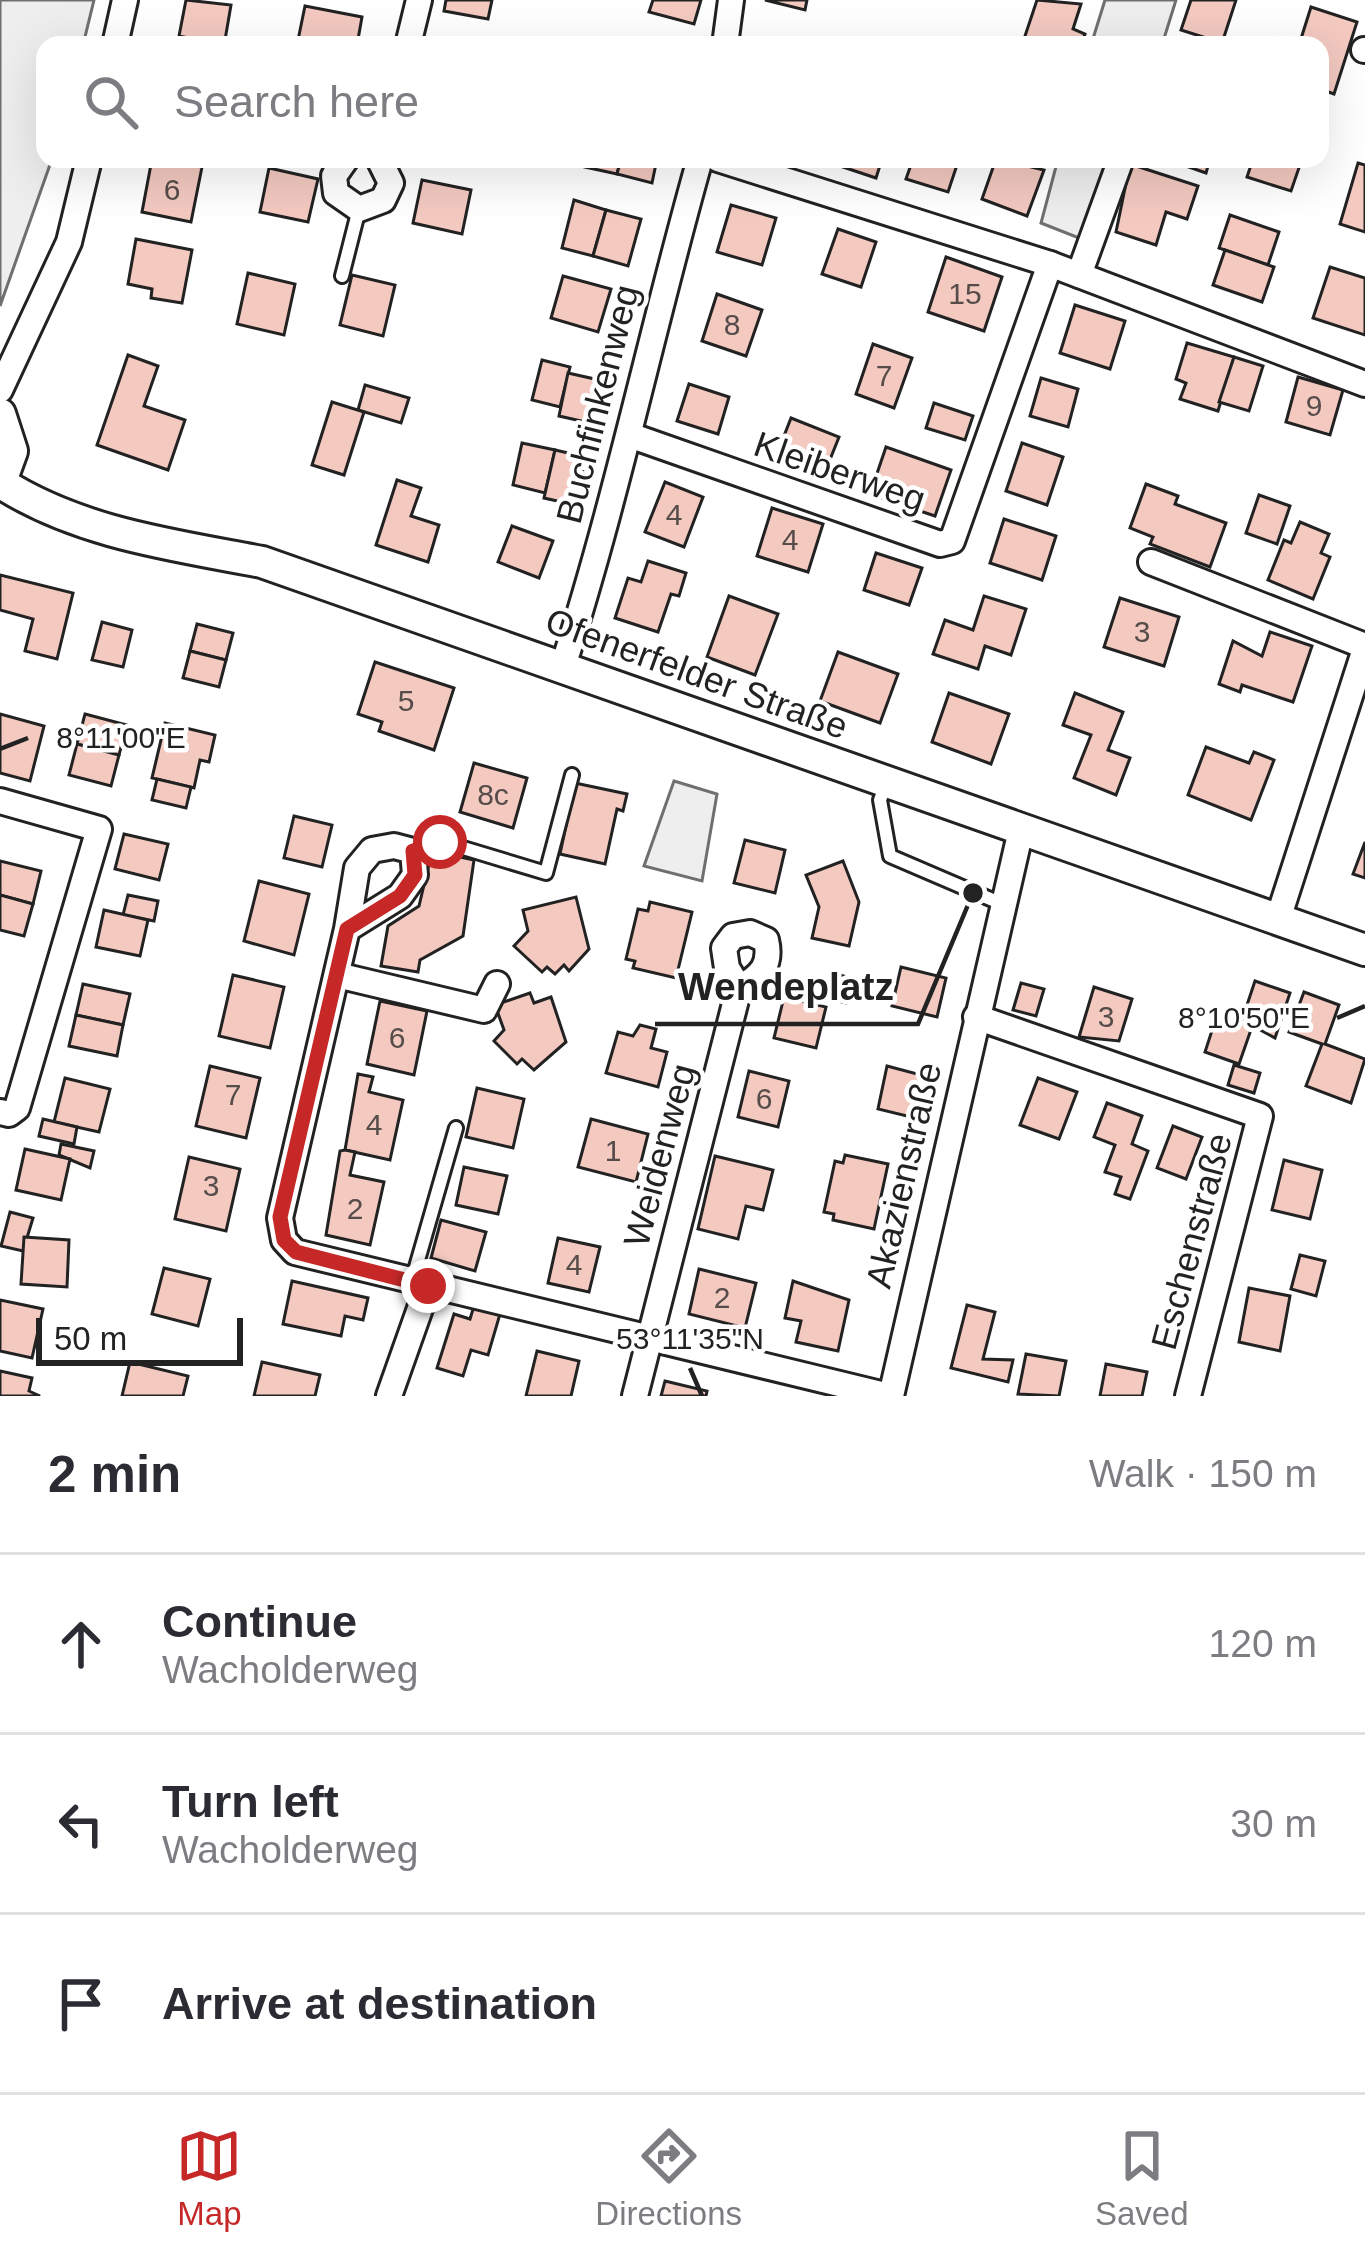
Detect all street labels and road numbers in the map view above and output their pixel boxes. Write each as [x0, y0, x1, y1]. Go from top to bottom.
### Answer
street label: Buchfinkenweg [548, 281, 647, 528]
street label: Kleiberweg [749, 423, 931, 520]
street label: Ofenerfelder Straße [540, 600, 853, 747]
street label: Akazienstraße [858, 1058, 949, 1292]
street label: Weidenweg [615, 1059, 704, 1251]
street label: Eschenstraße [1143, 1129, 1240, 1354]

